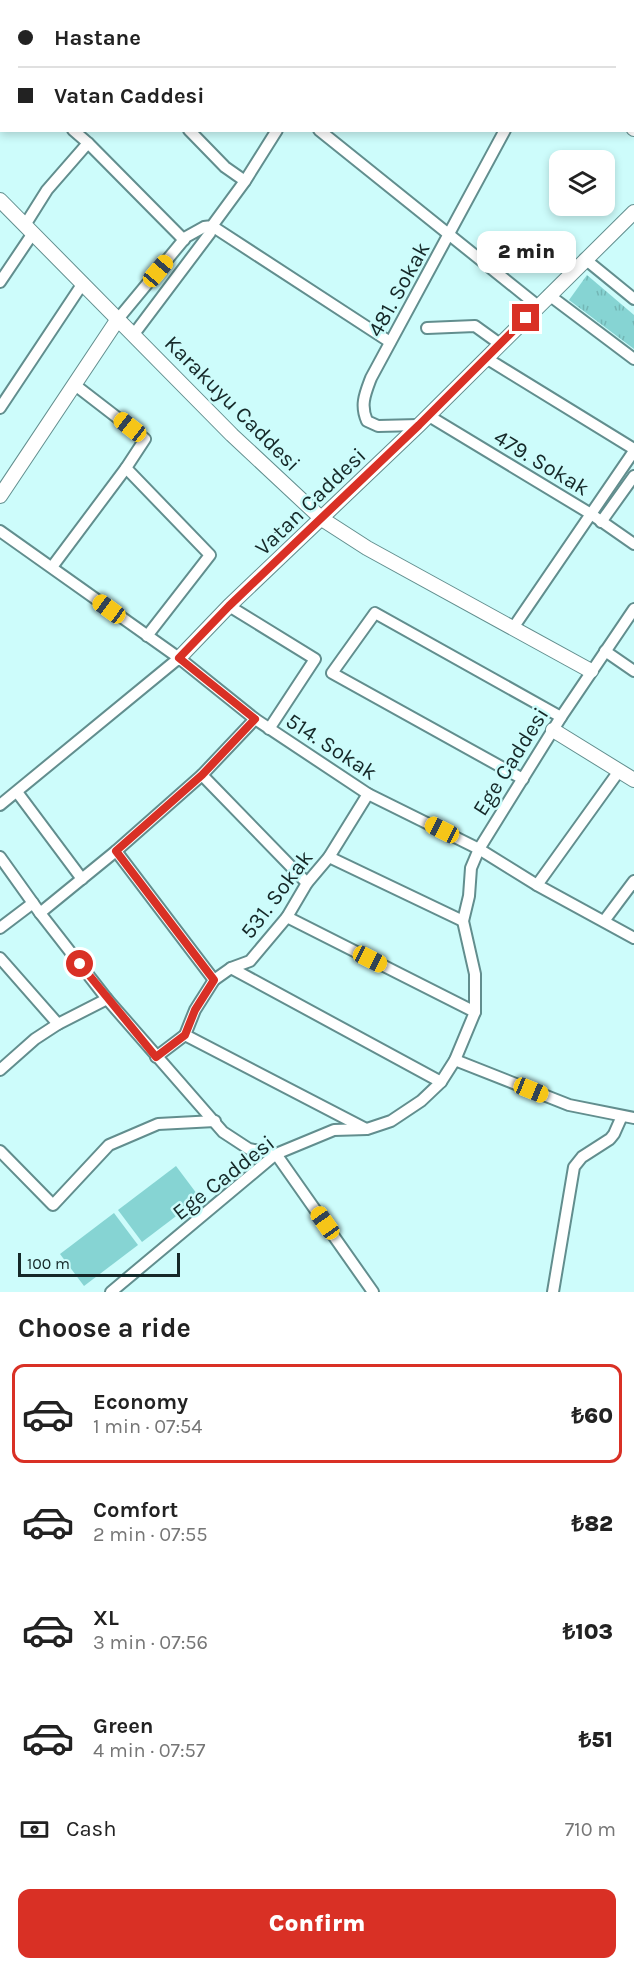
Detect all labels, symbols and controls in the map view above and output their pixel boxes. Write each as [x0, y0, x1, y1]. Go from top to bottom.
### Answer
text: Hastane [54, 25, 141, 51]
text: Vatan Caddesi [54, 83, 204, 109]
map controls [549, 150, 615, 216]
button: layers [549, 150, 615, 216]
callout: 2 min [476, 231, 576, 273]
street label: 481. Sokak [362, 237, 436, 341]
text: 2 min [498, 240, 555, 263]
car [140, 251, 176, 291]
route end [512, 304, 539, 331]
street label: Karakuyu Caddesi [159, 330, 306, 477]
car [110, 409, 150, 445]
street label: 479. Sokak [489, 424, 594, 501]
street label: Vatan Caddesi [250, 442, 371, 561]
car [89, 591, 129, 627]
street label: Ege Caddesi [467, 703, 554, 820]
street label: 514. Sokak [281, 708, 382, 786]
car [422, 814, 462, 846]
street label: 531. Sokak [235, 845, 318, 944]
car [350, 943, 390, 975]
route start [66, 950, 93, 977]
car [511, 1075, 551, 1105]
street label: Ege Caddesi [167, 1130, 280, 1226]
car [307, 1203, 343, 1243]
scale bar [18, 1250, 180, 1278]
text: 100 m [27, 1254, 70, 1273]
text: Choose a ride [18, 1312, 191, 1344]
icon: car [21, 1387, 75, 1441]
text: Economy [93, 1389, 188, 1415]
text: ₺60 [571, 1403, 613, 1429]
text: 1 min · 07:54 [93, 1415, 203, 1438]
icon: car [21, 1495, 75, 1549]
text: Comfort [93, 1497, 178, 1523]
text: ₺82 [572, 1511, 613, 1537]
text: 2 min · 07:55 [93, 1523, 208, 1546]
icon: car [21, 1603, 75, 1657]
text: XL [93, 1605, 119, 1631]
text: ₺103 [563, 1619, 613, 1645]
text: 3 min · 07:56 [93, 1631, 208, 1654]
icon: car [21, 1711, 75, 1765]
text: Green [93, 1713, 154, 1739]
text: ₺51 [579, 1727, 613, 1753]
text: 4 min · 07:57 [93, 1739, 205, 1762]
icon: cash [18, 1813, 51, 1846]
text: Cash [66, 1816, 116, 1842]
text: 710 m [565, 1818, 616, 1841]
button: Confirm [18, 1889, 616, 1958]

